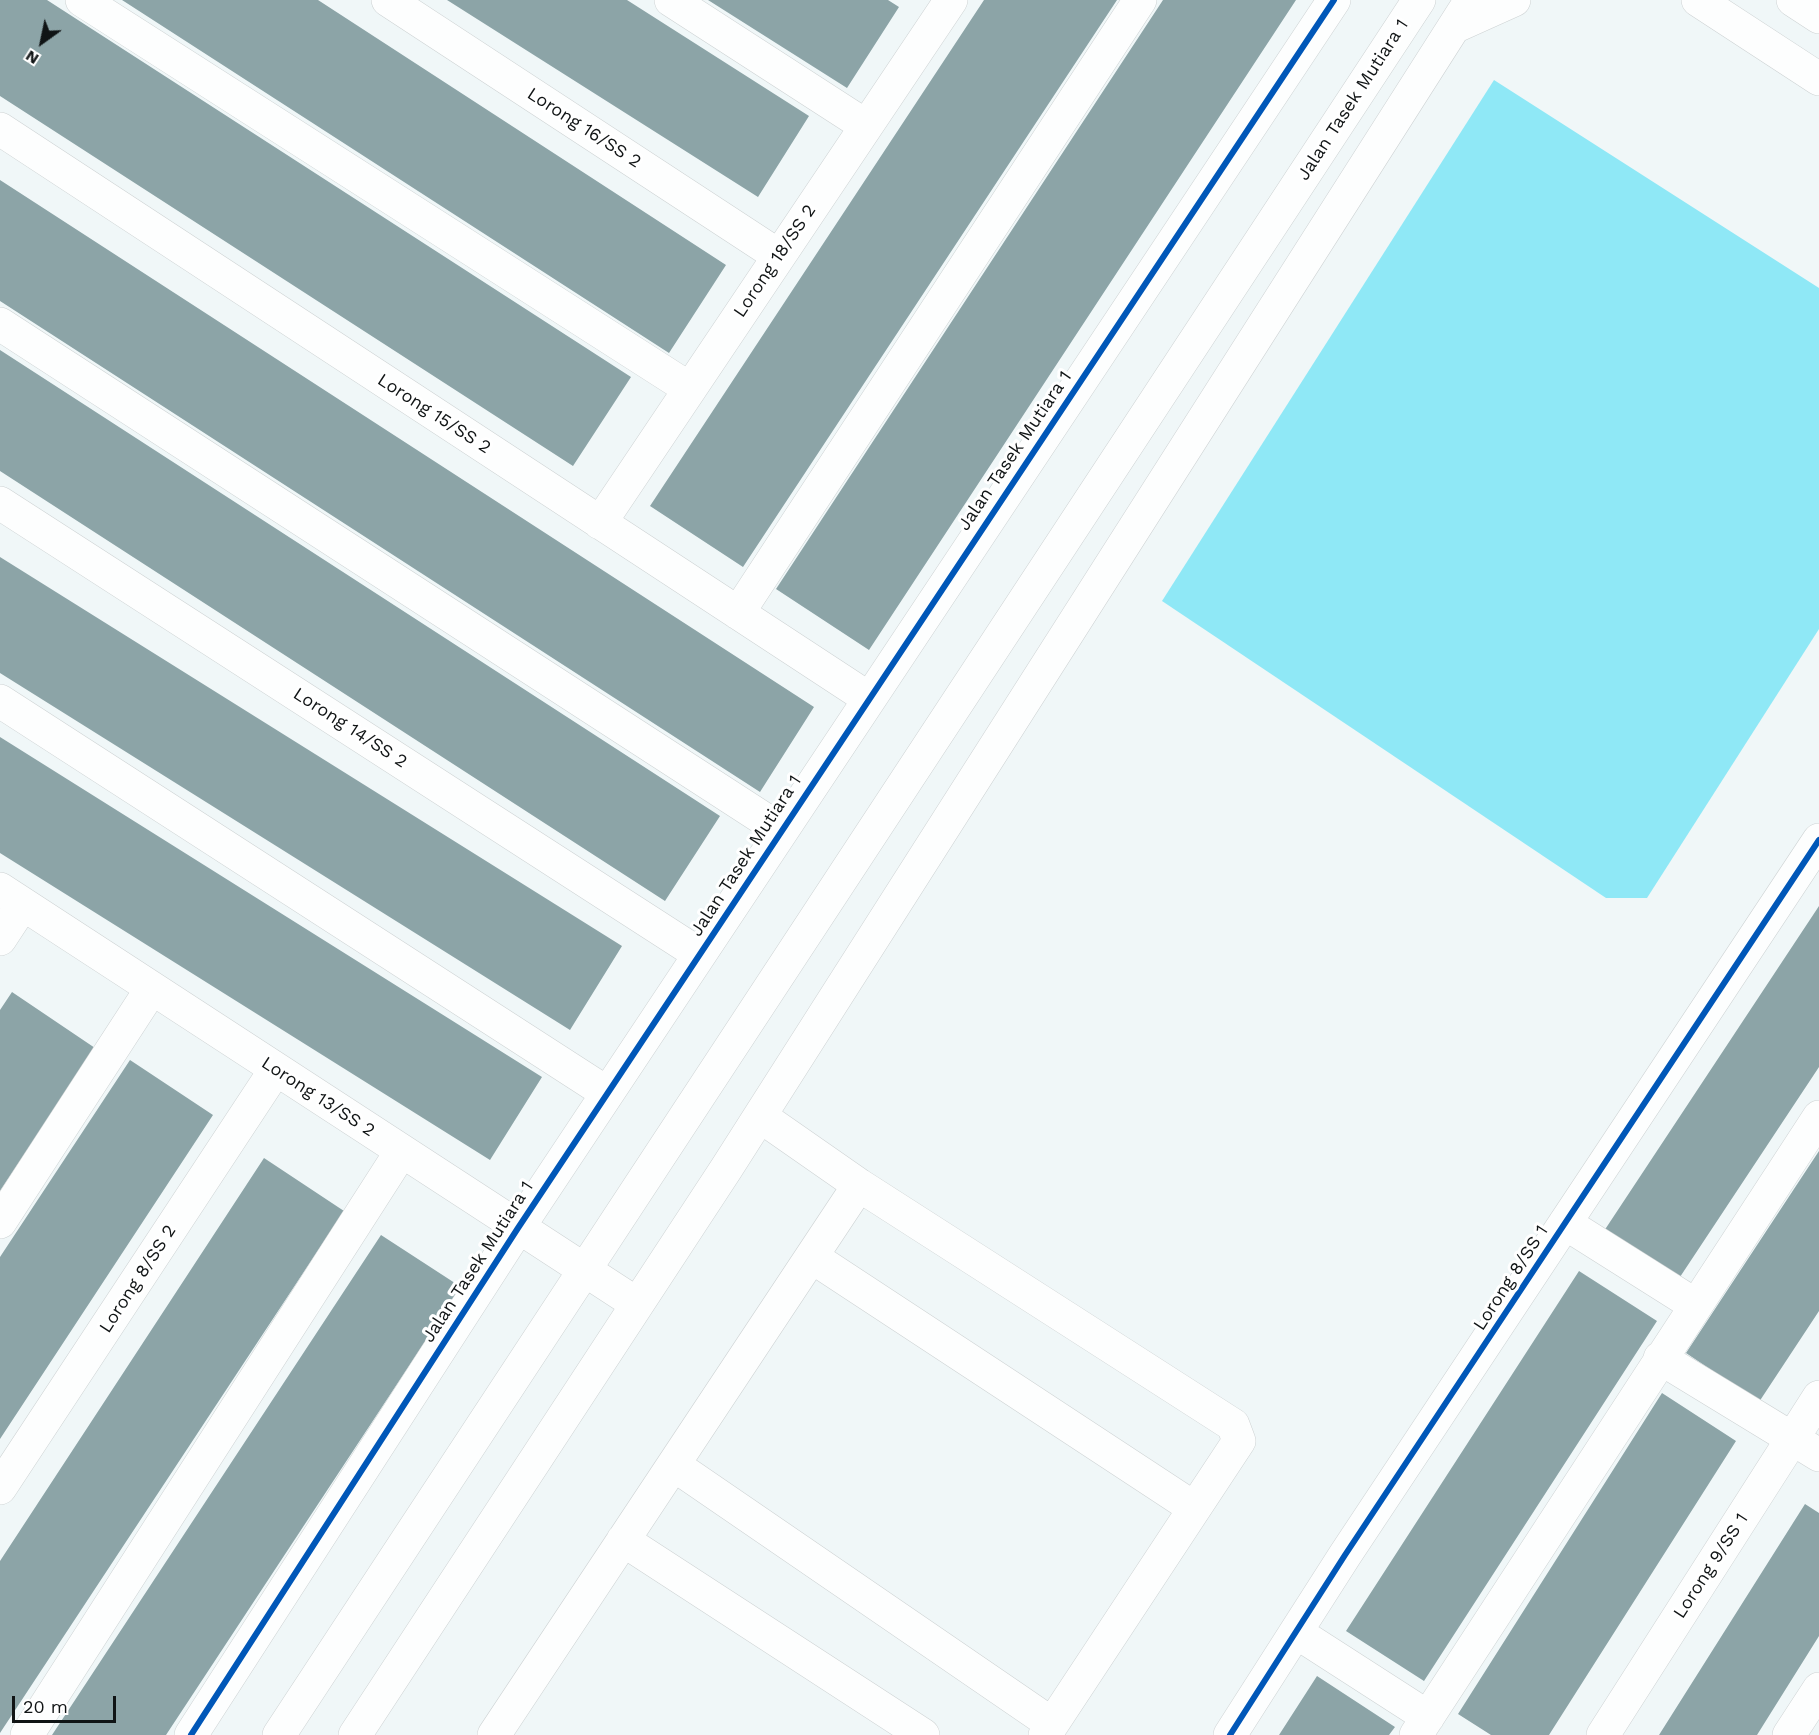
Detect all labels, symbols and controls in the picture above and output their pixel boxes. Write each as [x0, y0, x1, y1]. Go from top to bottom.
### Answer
north arrow [12, 12, 72, 72]
street label: Jalan Tasek Mutiara 1 [1293, 15, 1413, 185]
text: N [22, 46, 42, 69]
street label: Lorong 16/SS 2 [523, 83, 645, 173]
street label: Lorong 18/SS 2 [729, 200, 821, 322]
street label: Jalan Tasek Mutiara 1 [954, 367, 1076, 535]
street label: Lorong 15/SS 2 [373, 369, 495, 459]
street label: Lorong 14/SS 2 [289, 683, 411, 773]
street label: Jalan Tasek Mutiara 1 [686, 771, 806, 941]
street label: Lorong 13/SS 2 [257, 1052, 379, 1142]
street label: Jalan Tasek Mutiara 1 [418, 1177, 538, 1347]
street label: Lorong 8/SS 2 [95, 1221, 181, 1337]
street label: Lorong 8/SS 1 [1469, 1221, 1553, 1335]
street label: Lorong 9/SS 1 [1669, 1509, 1753, 1623]
scale bar [15, 1684, 118, 1722]
text: 20 m [23, 1696, 68, 1717]

